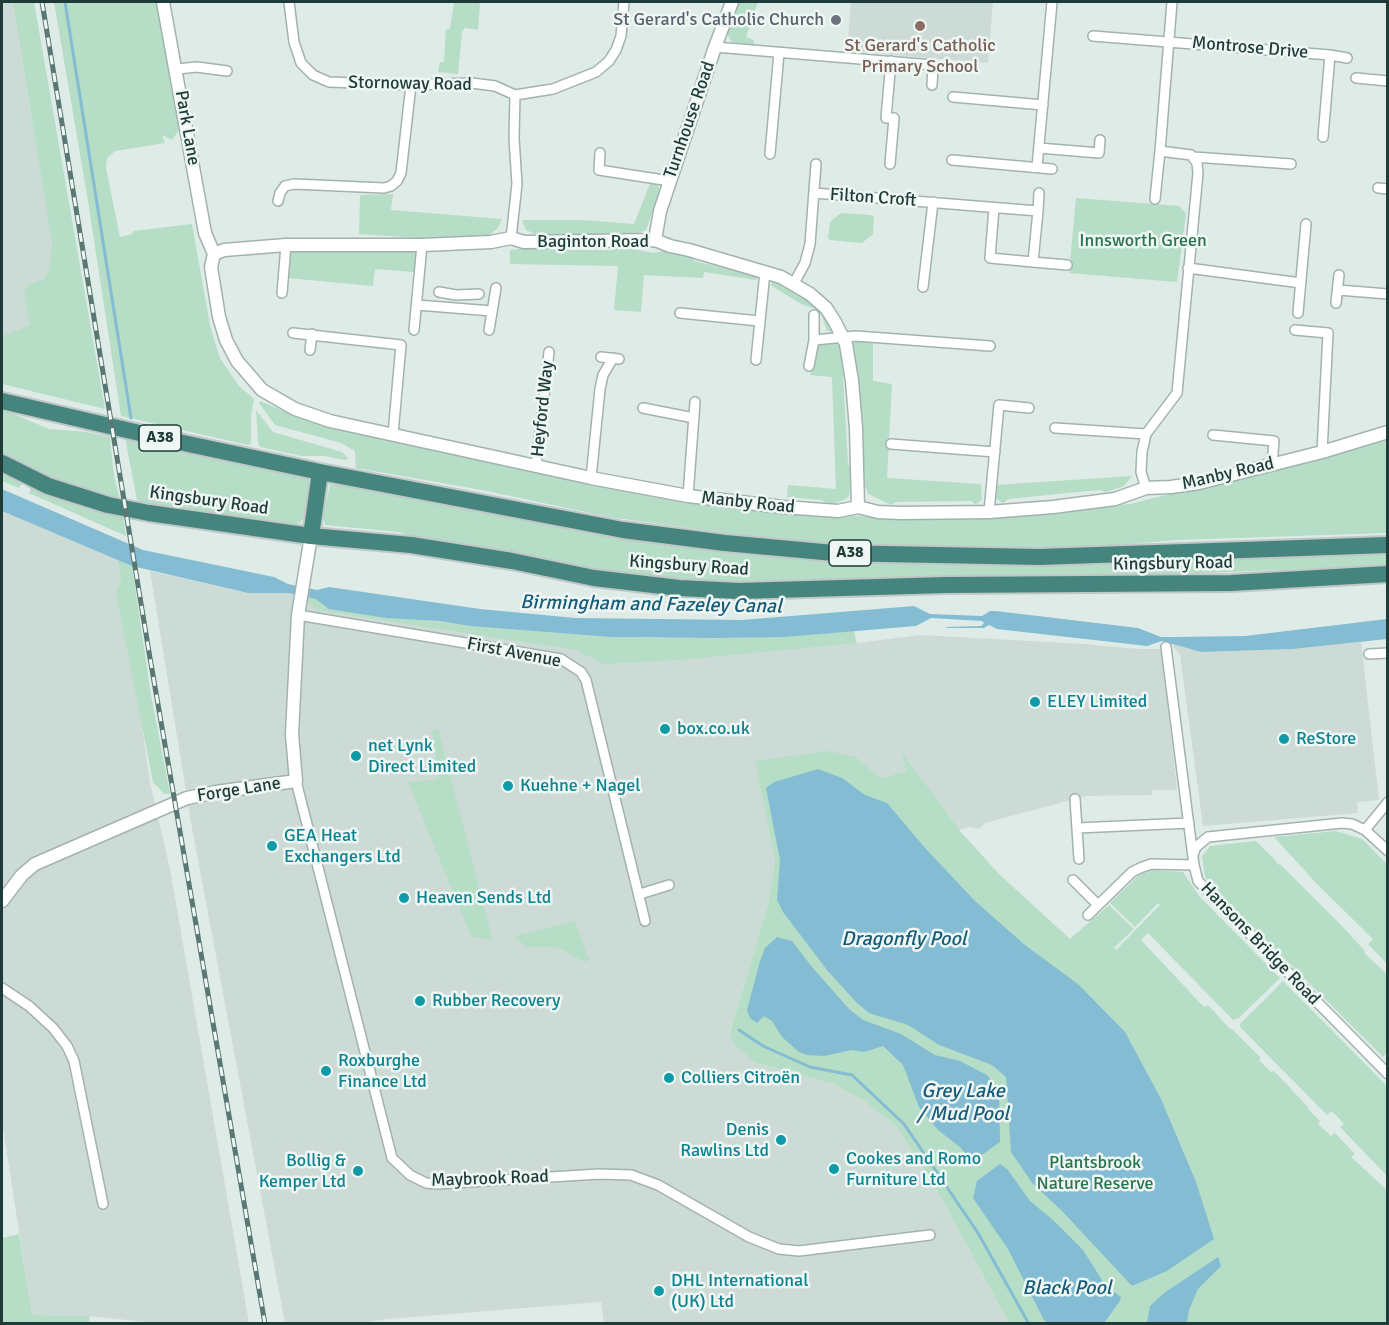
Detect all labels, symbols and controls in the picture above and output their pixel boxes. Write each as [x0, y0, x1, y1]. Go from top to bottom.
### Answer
place label: St Gerard's Catholic Church [613, 9, 824, 31]
marker: St Gerard's Catholic Church [829, 13, 843, 27]
marker: St Gerard's Catholic Primary School [913, 19, 927, 33]
street label: Montrose Drive [1191, 32, 1309, 64]
place label: St Gerard's Catholic Primary School [844, 35, 996, 78]
street label: Turnhouse Road [660, 59, 720, 181]
street label: Stornoway Road [348, 72, 472, 96]
street label: Park Lane [170, 89, 204, 167]
street label: Filton Croft [829, 184, 917, 212]
park label: Innsworth Green [1079, 230, 1207, 252]
street label: Baginton Road [537, 231, 649, 253]
street label: Heyford Way [527, 360, 559, 458]
road number: A38 [139, 425, 181, 451]
street label: Manby Road [1180, 453, 1276, 495]
street label: Kingsbury Road [148, 482, 270, 520]
street label: Manby Road [700, 487, 796, 519]
road number: A38 [829, 540, 871, 566]
street label: Kingsbury Road [628, 551, 750, 581]
street label: Kingsbury Road [1113, 552, 1233, 576]
water label: Birmingham and Fazeley Canal [520, 591, 782, 619]
street label: First Avenue [465, 633, 563, 673]
place label: ELEY Limited [1047, 691, 1147, 713]
marker: ELEY Limited [1028, 695, 1042, 709]
place label: box.co.uk [677, 718, 750, 740]
marker: box.co.uk [658, 722, 672, 736]
place label: ReStore [1296, 728, 1356, 750]
marker: ReStore [1277, 732, 1291, 746]
place label: net Lynk Direct Limited [368, 735, 476, 777]
marker: net Lynk Direct Limited [349, 749, 363, 763]
street label: Forge Lane [196, 773, 282, 807]
place label: Kuehne + Nagel [520, 775, 641, 797]
marker: Kuehne + Nagel [501, 779, 515, 793]
place label: GEA Heat Exchangers Ltd [284, 825, 401, 868]
marker: GEA Heat Exchangers Ltd [265, 839, 279, 853]
street label: Hansons Bridge Road [1196, 878, 1324, 1010]
place label: Heaven Sends Ltd [416, 887, 551, 909]
marker: Heaven Sends Ltd [397, 891, 411, 905]
water label: Dragonfly Pool [841, 928, 967, 952]
place label: Rubber Recovery [432, 990, 560, 1012]
marker: Rubber Recovery [413, 994, 427, 1008]
place label: Roxburghe Finance Ltd [338, 1050, 427, 1092]
marker: Roxburghe Finance Ltd [319, 1064, 333, 1078]
place label: Colliers Citroën [681, 1067, 800, 1089]
marker: Colliers Citroën [662, 1071, 676, 1085]
water label: Grey Lake / Mud Pool [917, 1080, 1009, 1127]
place label: Denis Rawlins Ltd [680, 1119, 769, 1162]
marker: Denis Rawlins Ltd [774, 1133, 788, 1147]
place label: Cookes and Romo Furniture Ltd [846, 1148, 981, 1190]
place label: Bollig & Kemper Ltd [259, 1150, 346, 1192]
park label: Plantsbrook Nature Reserve [1036, 1152, 1154, 1194]
marker: Cookes and Romo Furniture Ltd [827, 1162, 841, 1176]
marker: Bollig & Kemper Ltd [351, 1164, 365, 1178]
street label: Maybrook Road [431, 1166, 549, 1192]
place label: DHL International (UK) Ltd [671, 1270, 809, 1312]
water label: Black Pool [1022, 1277, 1112, 1301]
marker: DHL International (UK) Ltd [652, 1284, 666, 1298]

